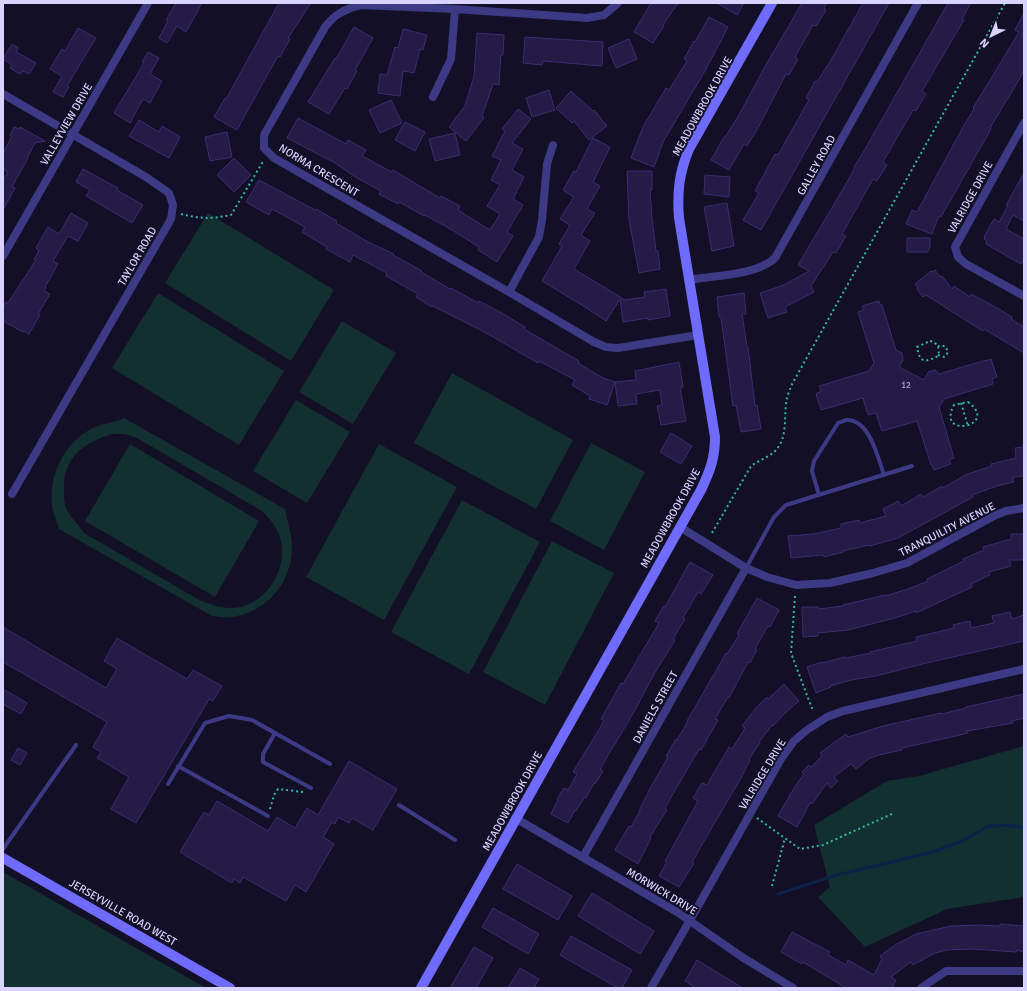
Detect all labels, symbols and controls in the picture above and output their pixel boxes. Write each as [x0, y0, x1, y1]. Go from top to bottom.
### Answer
north arrow [971, 16, 1011, 56]
text: N [977, 36, 992, 50]
street label: MEADOWBROOK DRIVE [670, 54, 735, 158]
street label: VALLEYVIEW DRIVE [38, 81, 95, 168]
street label: GALLEY ROAD [795, 133, 838, 198]
street label: NORMA CRESCENT [277, 142, 361, 200]
street label: VALRIDGE DRIVE [945, 159, 996, 236]
street label: TAYLOR ROAD [115, 225, 159, 288]
house number: 12 [901, 380, 911, 391]
street label: MEADOWBROOK DRIVE [638, 466, 703, 570]
street label: TRANQUILITY AVENUE [897, 500, 997, 559]
street label: DANIELS STREET [630, 668, 681, 746]
street label: VALRIDGE DRIVE [736, 736, 789, 812]
street label: MEADOWBROOK DRIVE [480, 749, 545, 853]
street label: MORWICK DRIVE [624, 865, 700, 918]
street label: JERSEYVILLE ROAD WEST [67, 876, 179, 949]

